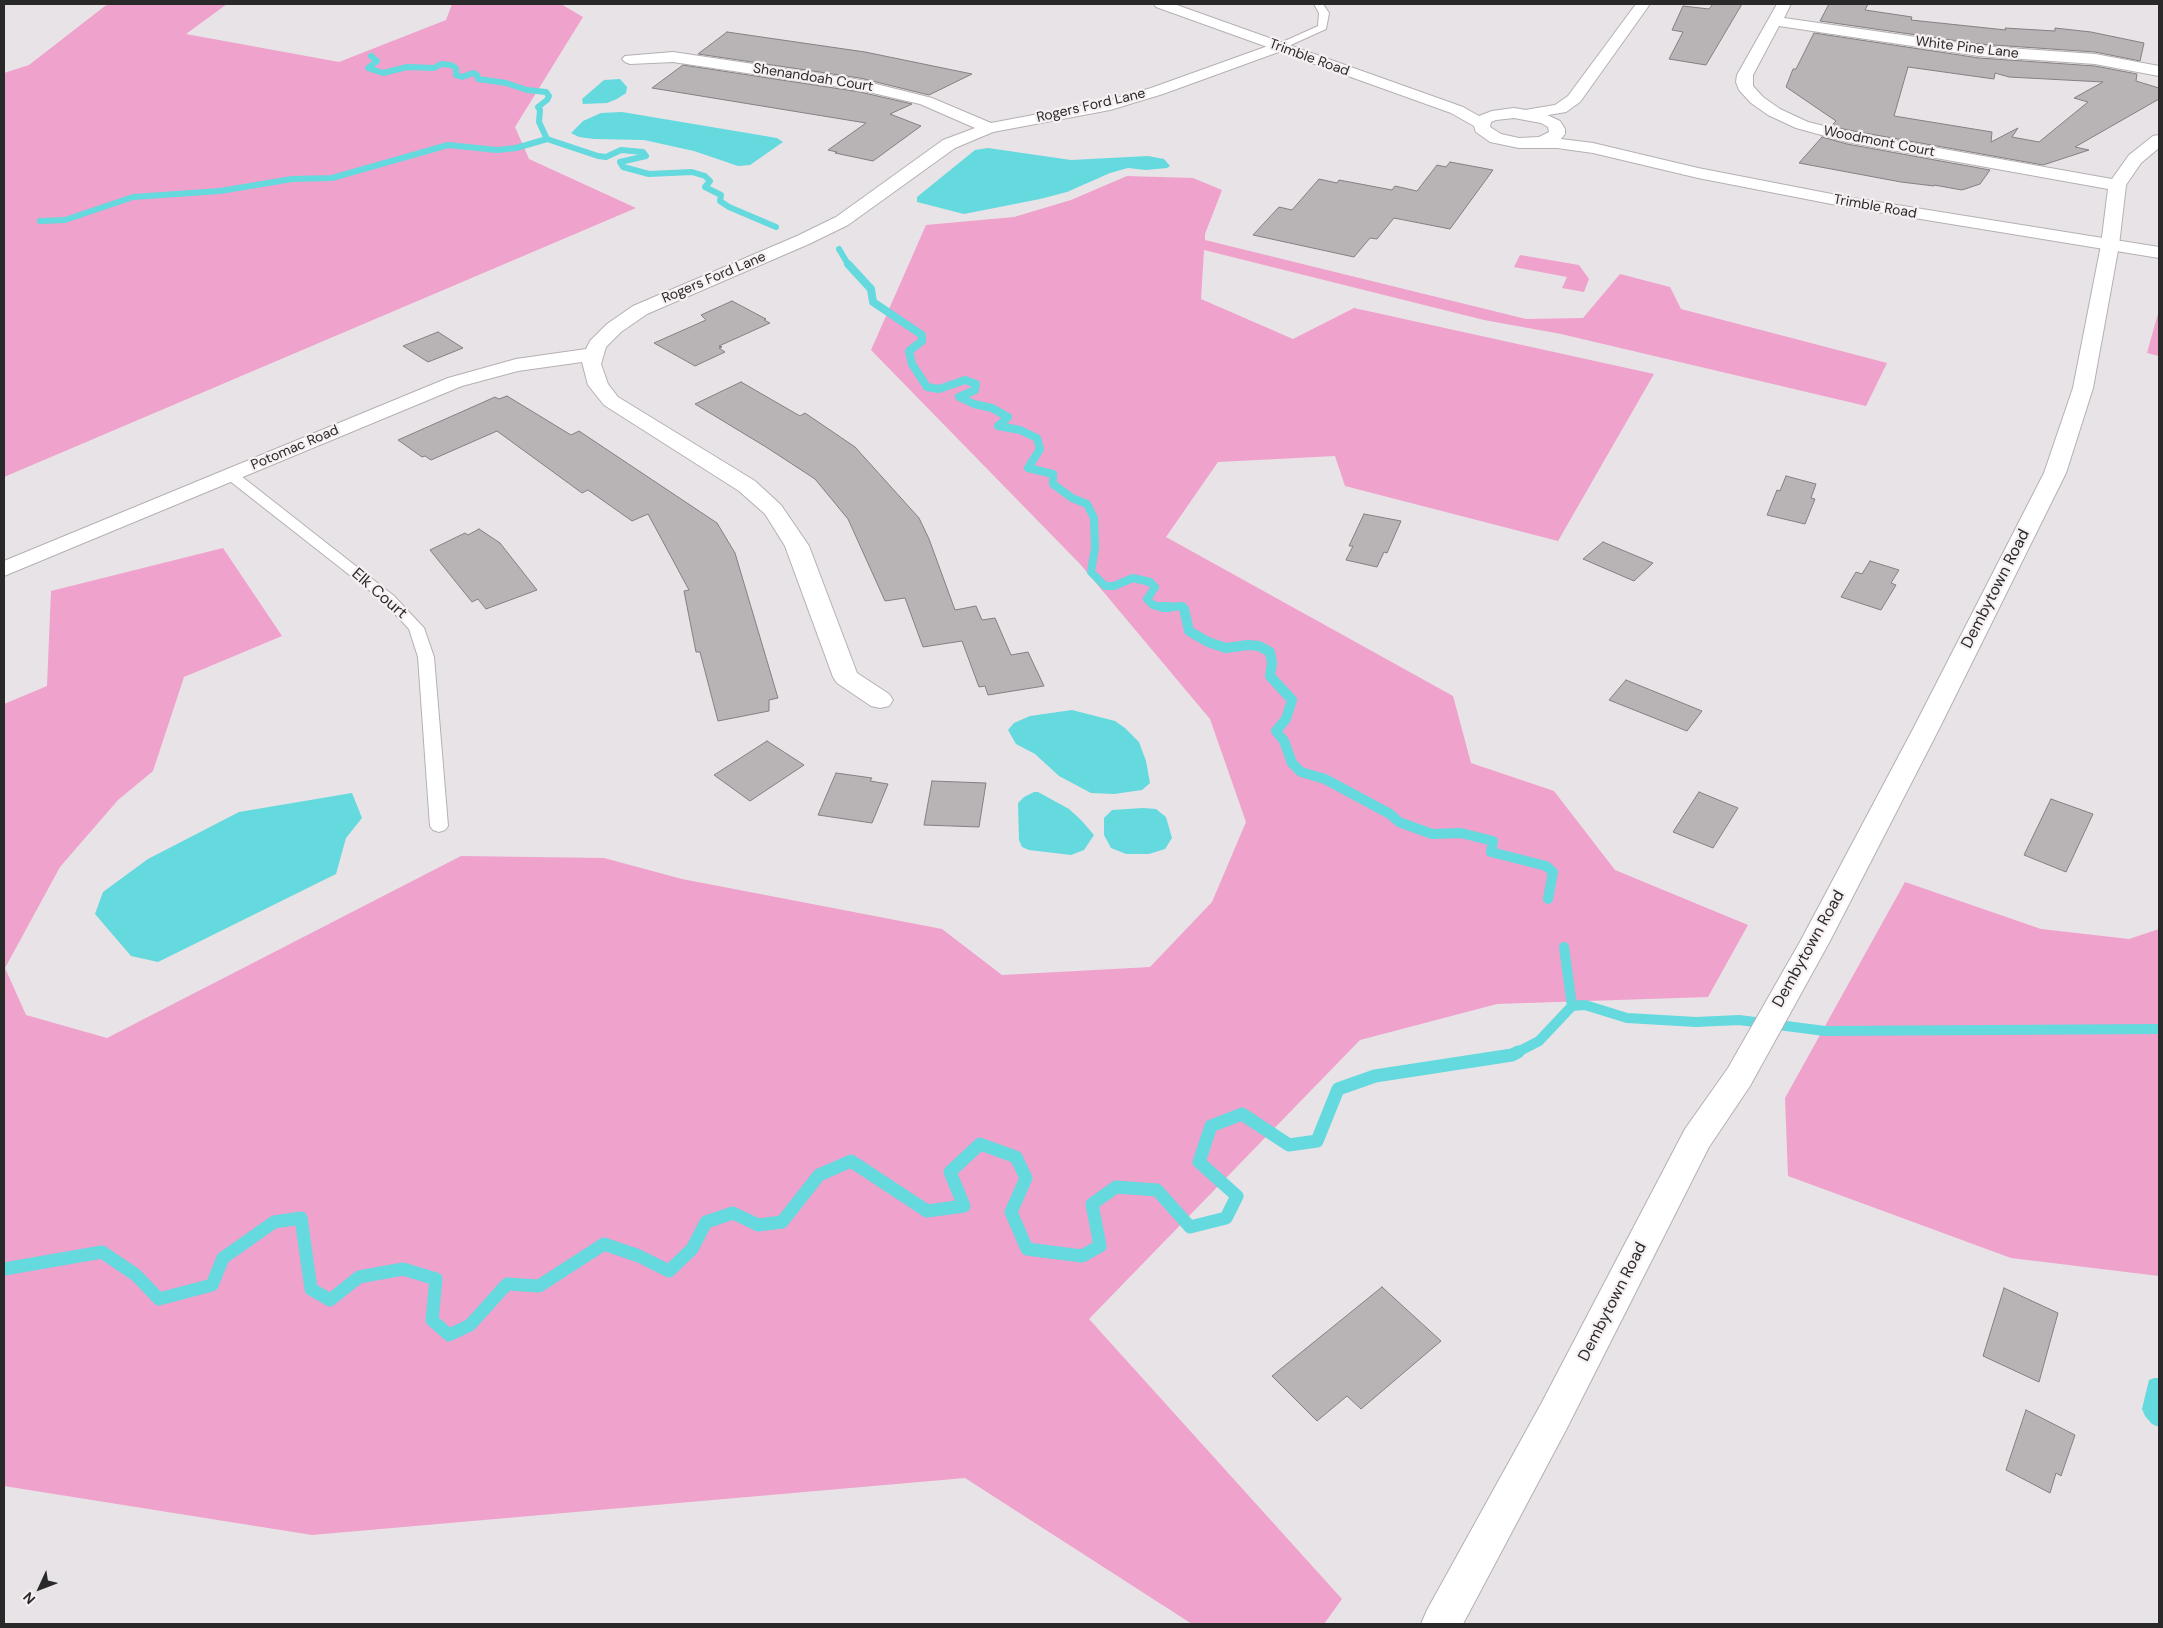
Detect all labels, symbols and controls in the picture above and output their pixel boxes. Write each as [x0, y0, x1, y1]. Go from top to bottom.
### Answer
street label: White Pine Lane [1914, 33, 2020, 63]
street label: Trimble Road [1267, 36, 1351, 80]
street label: Shenandoah Court [752, 60, 874, 96]
street label: Rogers Ford Lane [1035, 85, 1147, 127]
street label: Woodmont Court [1822, 123, 1936, 161]
street label: Trimble Road [1832, 191, 1918, 223]
street label: Rogers Ford Lane [660, 249, 768, 307]
street label: Potomac Road [249, 422, 341, 474]
street label: Dembytown Road [1958, 526, 2034, 652]
street label: Elk Court [347, 565, 411, 623]
street label: Dembytown Road [1769, 887, 1849, 1011]
street label: Dembytown Road [1575, 1239, 1651, 1365]
north arrow [15, 1563, 65, 1613]
text: N [19, 1588, 39, 1608]

